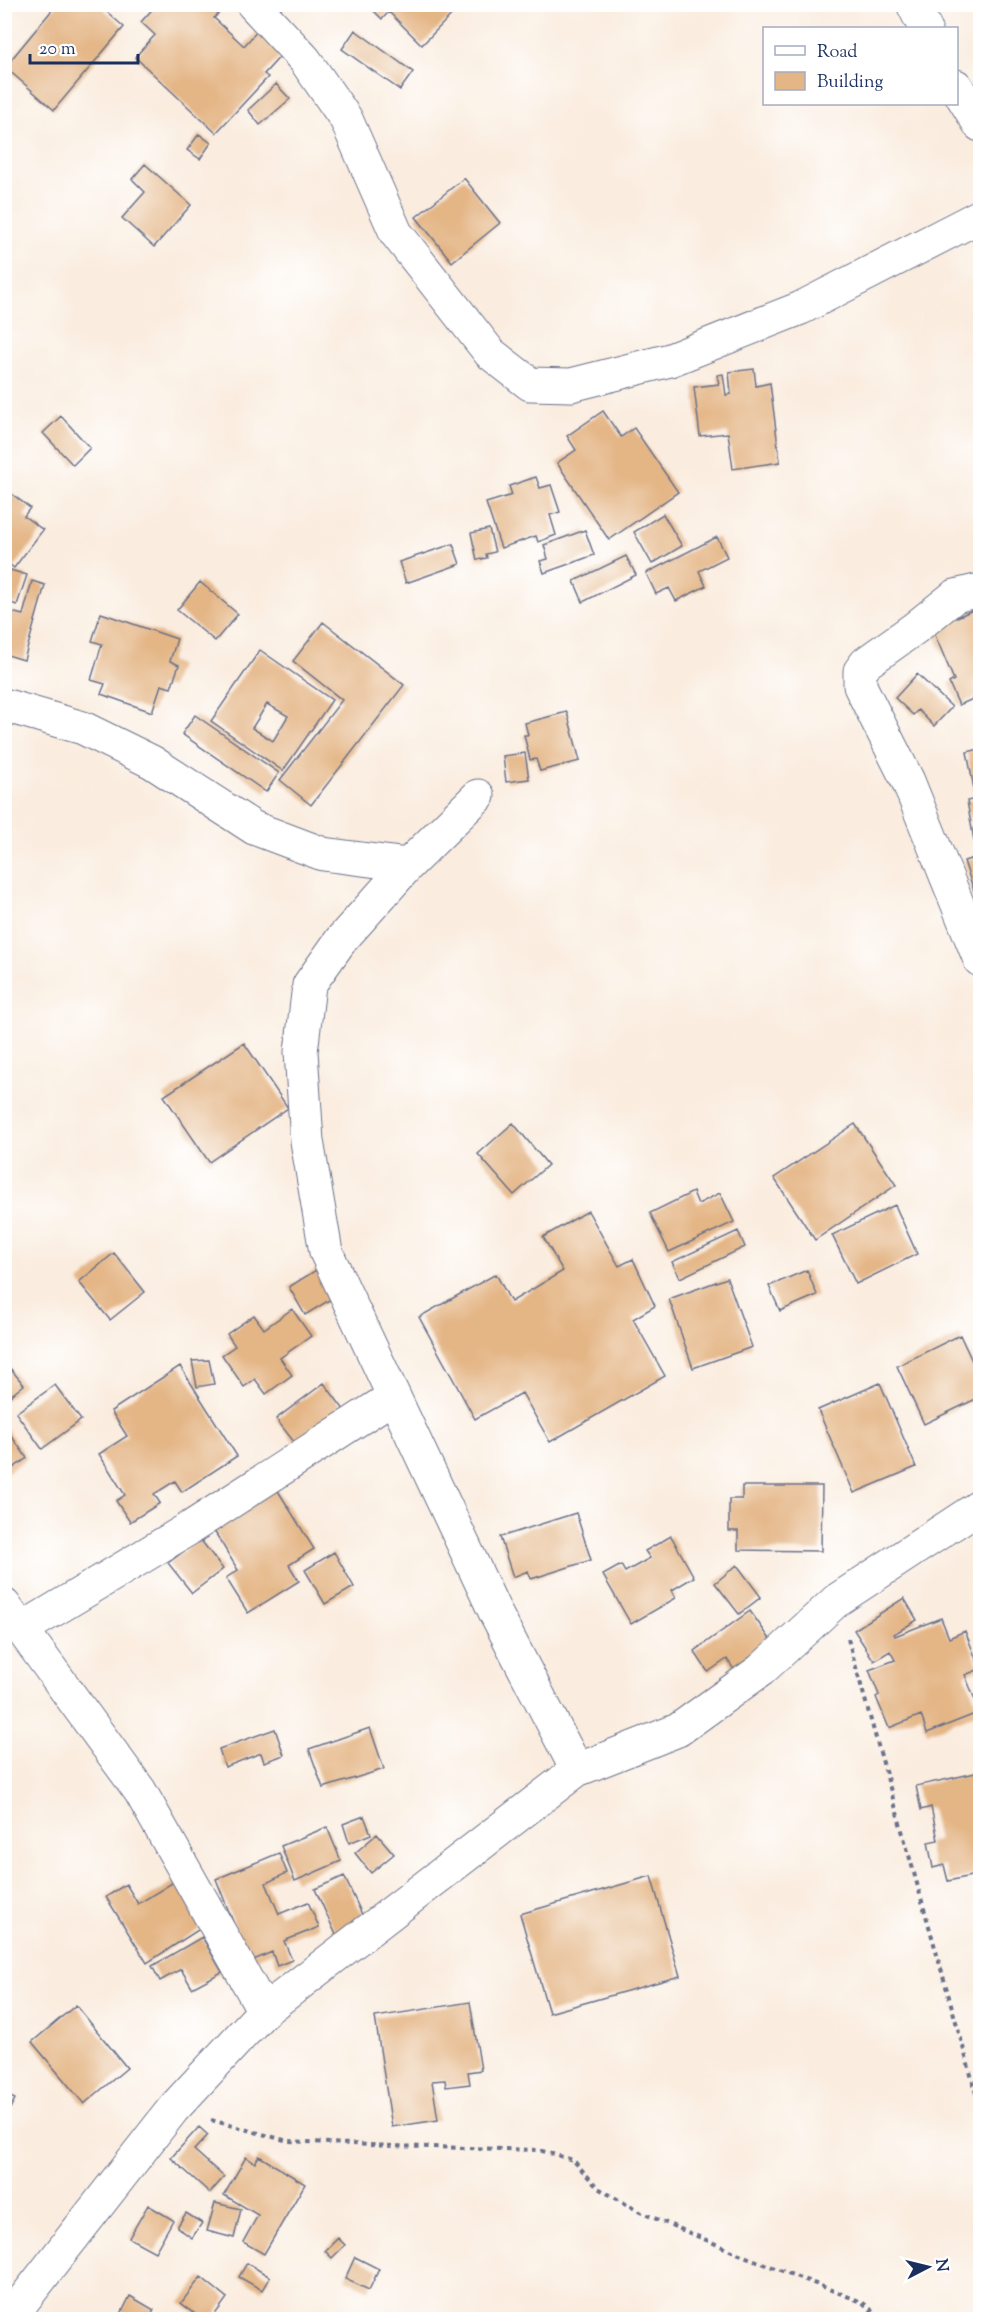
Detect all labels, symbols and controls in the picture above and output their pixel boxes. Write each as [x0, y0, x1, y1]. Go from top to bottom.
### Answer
scale bar [30, 27, 138, 65]
legend [763, 27, 958, 105]
text: 20 m [39, 37, 76, 63]
text: Road [817, 40, 857, 66]
text: Building [817, 70, 883, 96]
north arrow [898, 2237, 958, 2297]
text: N [928, 2258, 953, 2273]

